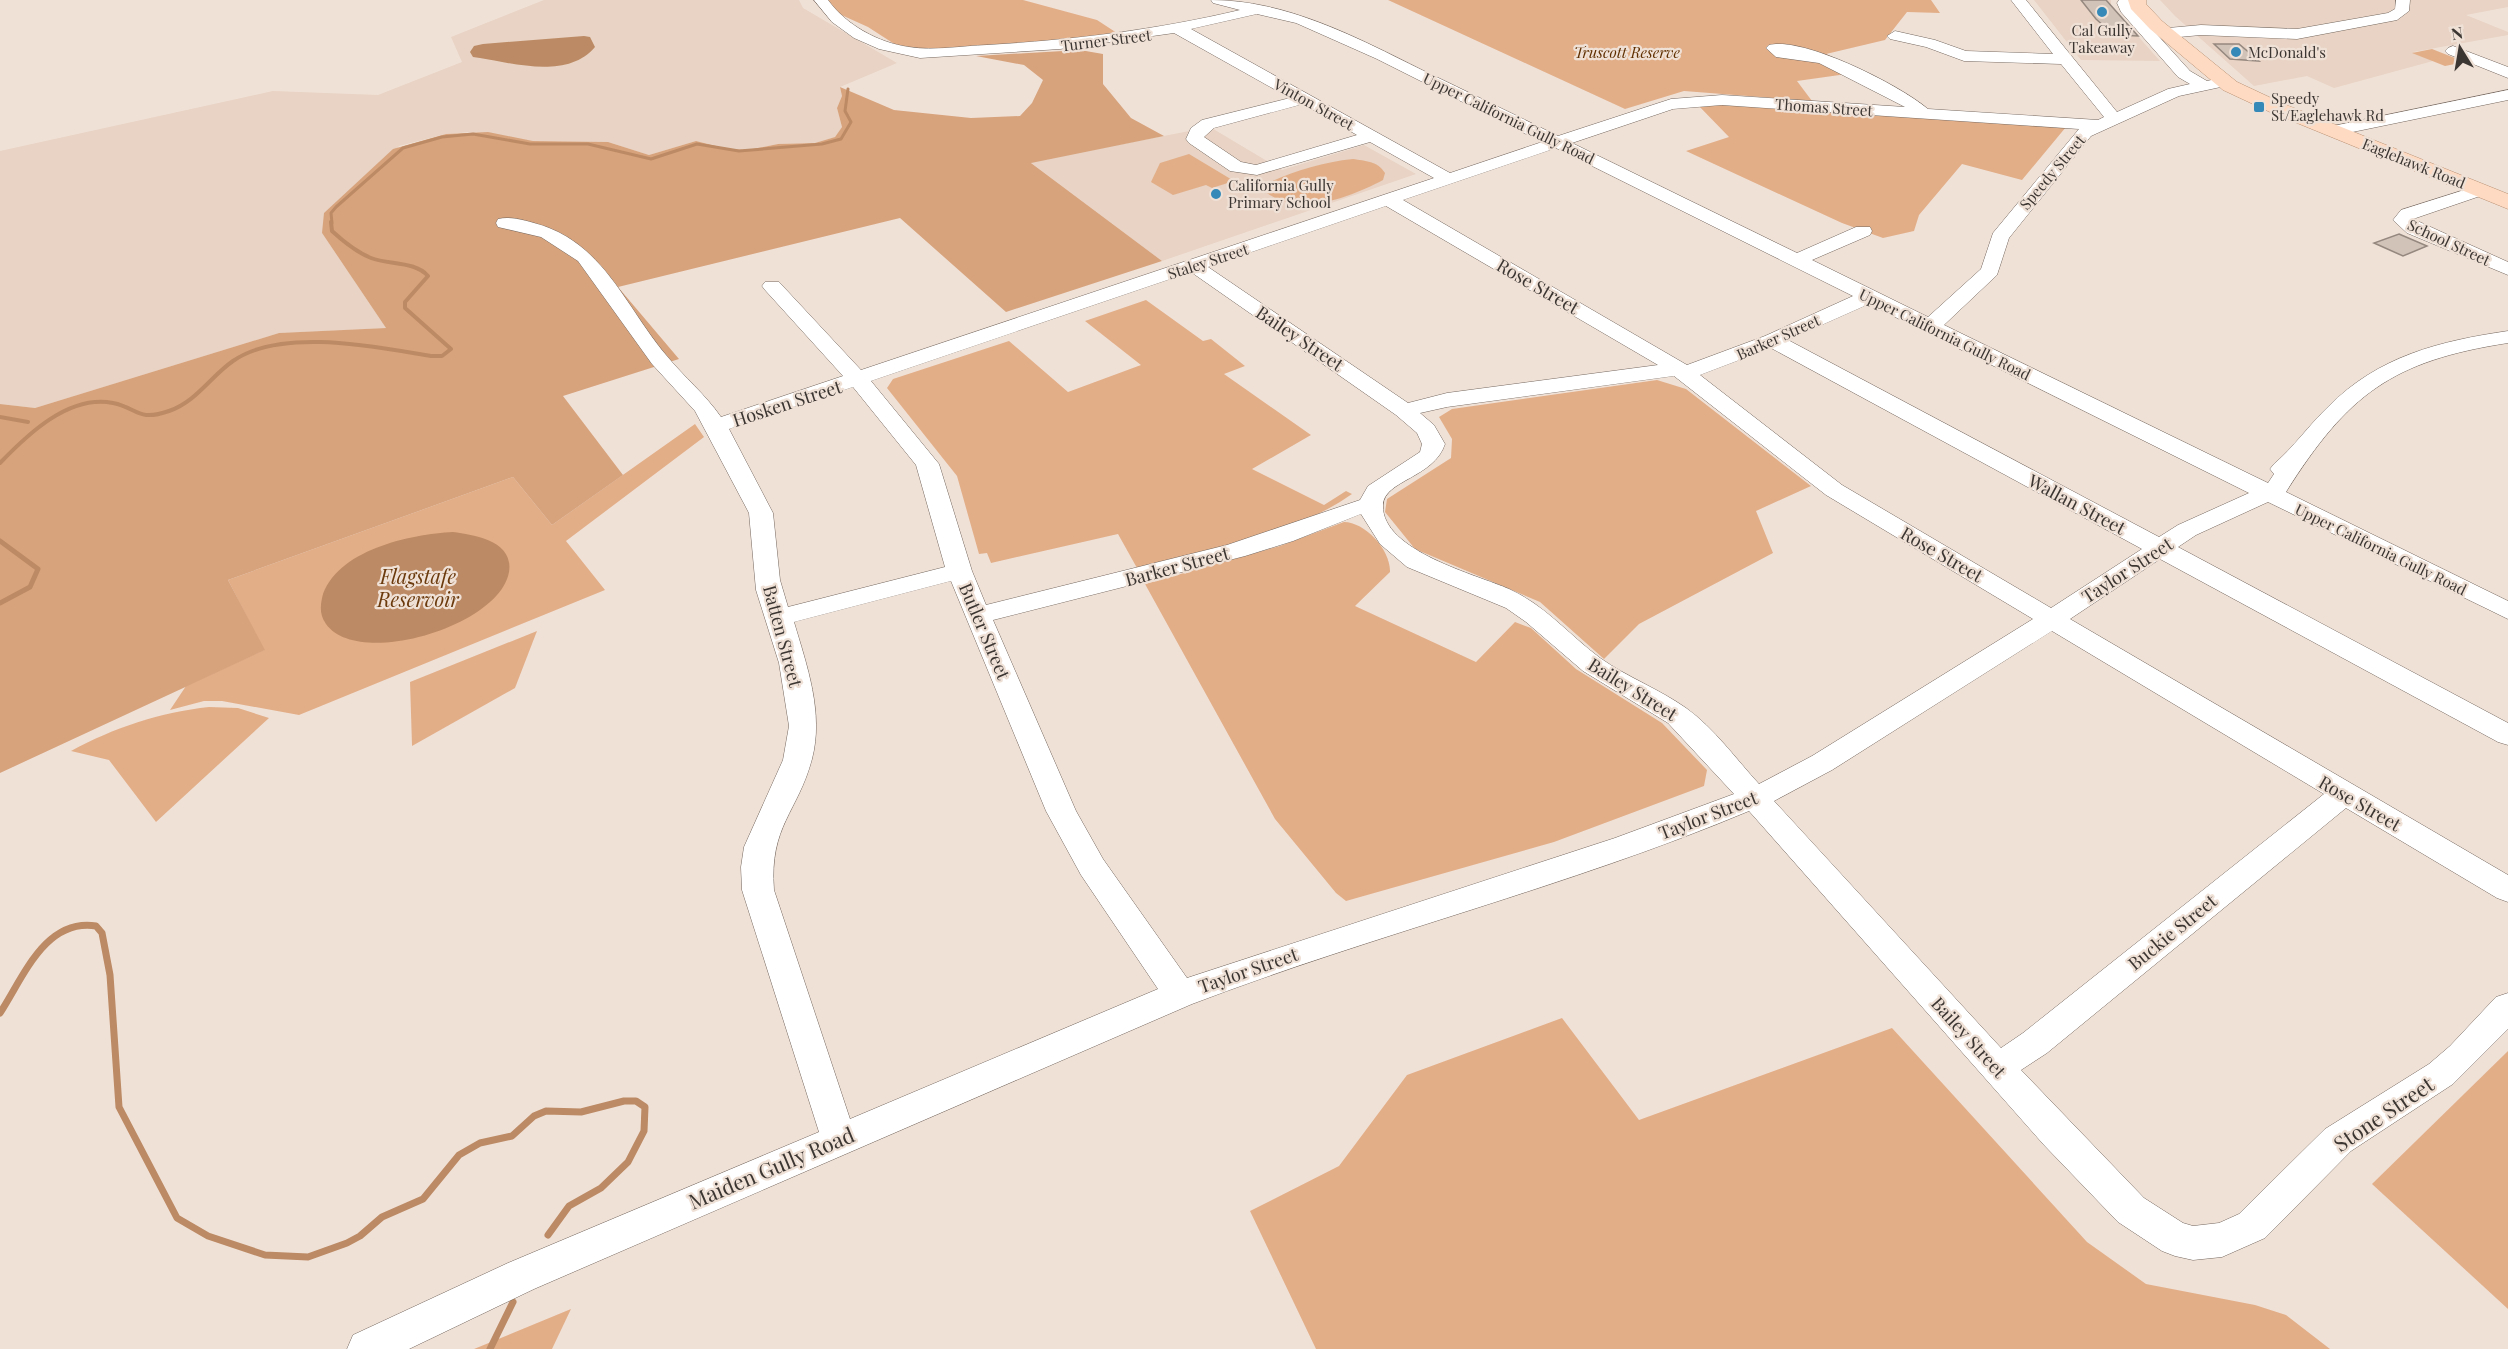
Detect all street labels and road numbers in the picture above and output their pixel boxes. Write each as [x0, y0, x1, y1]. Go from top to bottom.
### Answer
street label: Turner Street [1060, 24, 1153, 55]
street label: Upper California Gully Road [1420, 68, 1598, 168]
street label: Vinton Street [1269, 73, 1358, 135]
street label: Thomas Street [1775, 94, 1874, 120]
street label: Speedy Street [2015, 130, 2090, 214]
street label: Eaglehawk Road [2359, 133, 2469, 193]
street label: School Street [2405, 214, 2494, 270]
street label: Staley Street [1165, 238, 1252, 283]
street label: Rose Street [1492, 253, 1584, 320]
street label: Upper California Gully Road [1856, 284, 2034, 384]
street label: Bailey Street [1252, 300, 1349, 376]
street label: Barker Street [1733, 309, 1823, 364]
street label: Hosken Street [729, 374, 845, 432]
street label: Wallan Street [2023, 468, 2131, 540]
street label: Upper California Gully Road [2292, 499, 2470, 599]
street label: Rose Street [1896, 521, 1988, 588]
street label: Taylor Street [2077, 531, 2178, 608]
street label: Barker Street [1122, 540, 1232, 591]
street label: Butler Street [954, 579, 1016, 683]
street label: Batten Street [758, 582, 808, 690]
street label: Bailey Street [1584, 652, 1683, 726]
street label: Rose Street [2314, 770, 2406, 837]
street label: Taylor Street [1655, 785, 1761, 845]
street label: Buckie Street [2123, 888, 2222, 975]
street label: Taylor Street [1195, 942, 1302, 998]
street label: Bailey Street [1926, 992, 2012, 1083]
street label: Stone Street [2327, 1069, 2439, 1157]
street label: Maiden Gully Road [684, 1119, 858, 1215]

